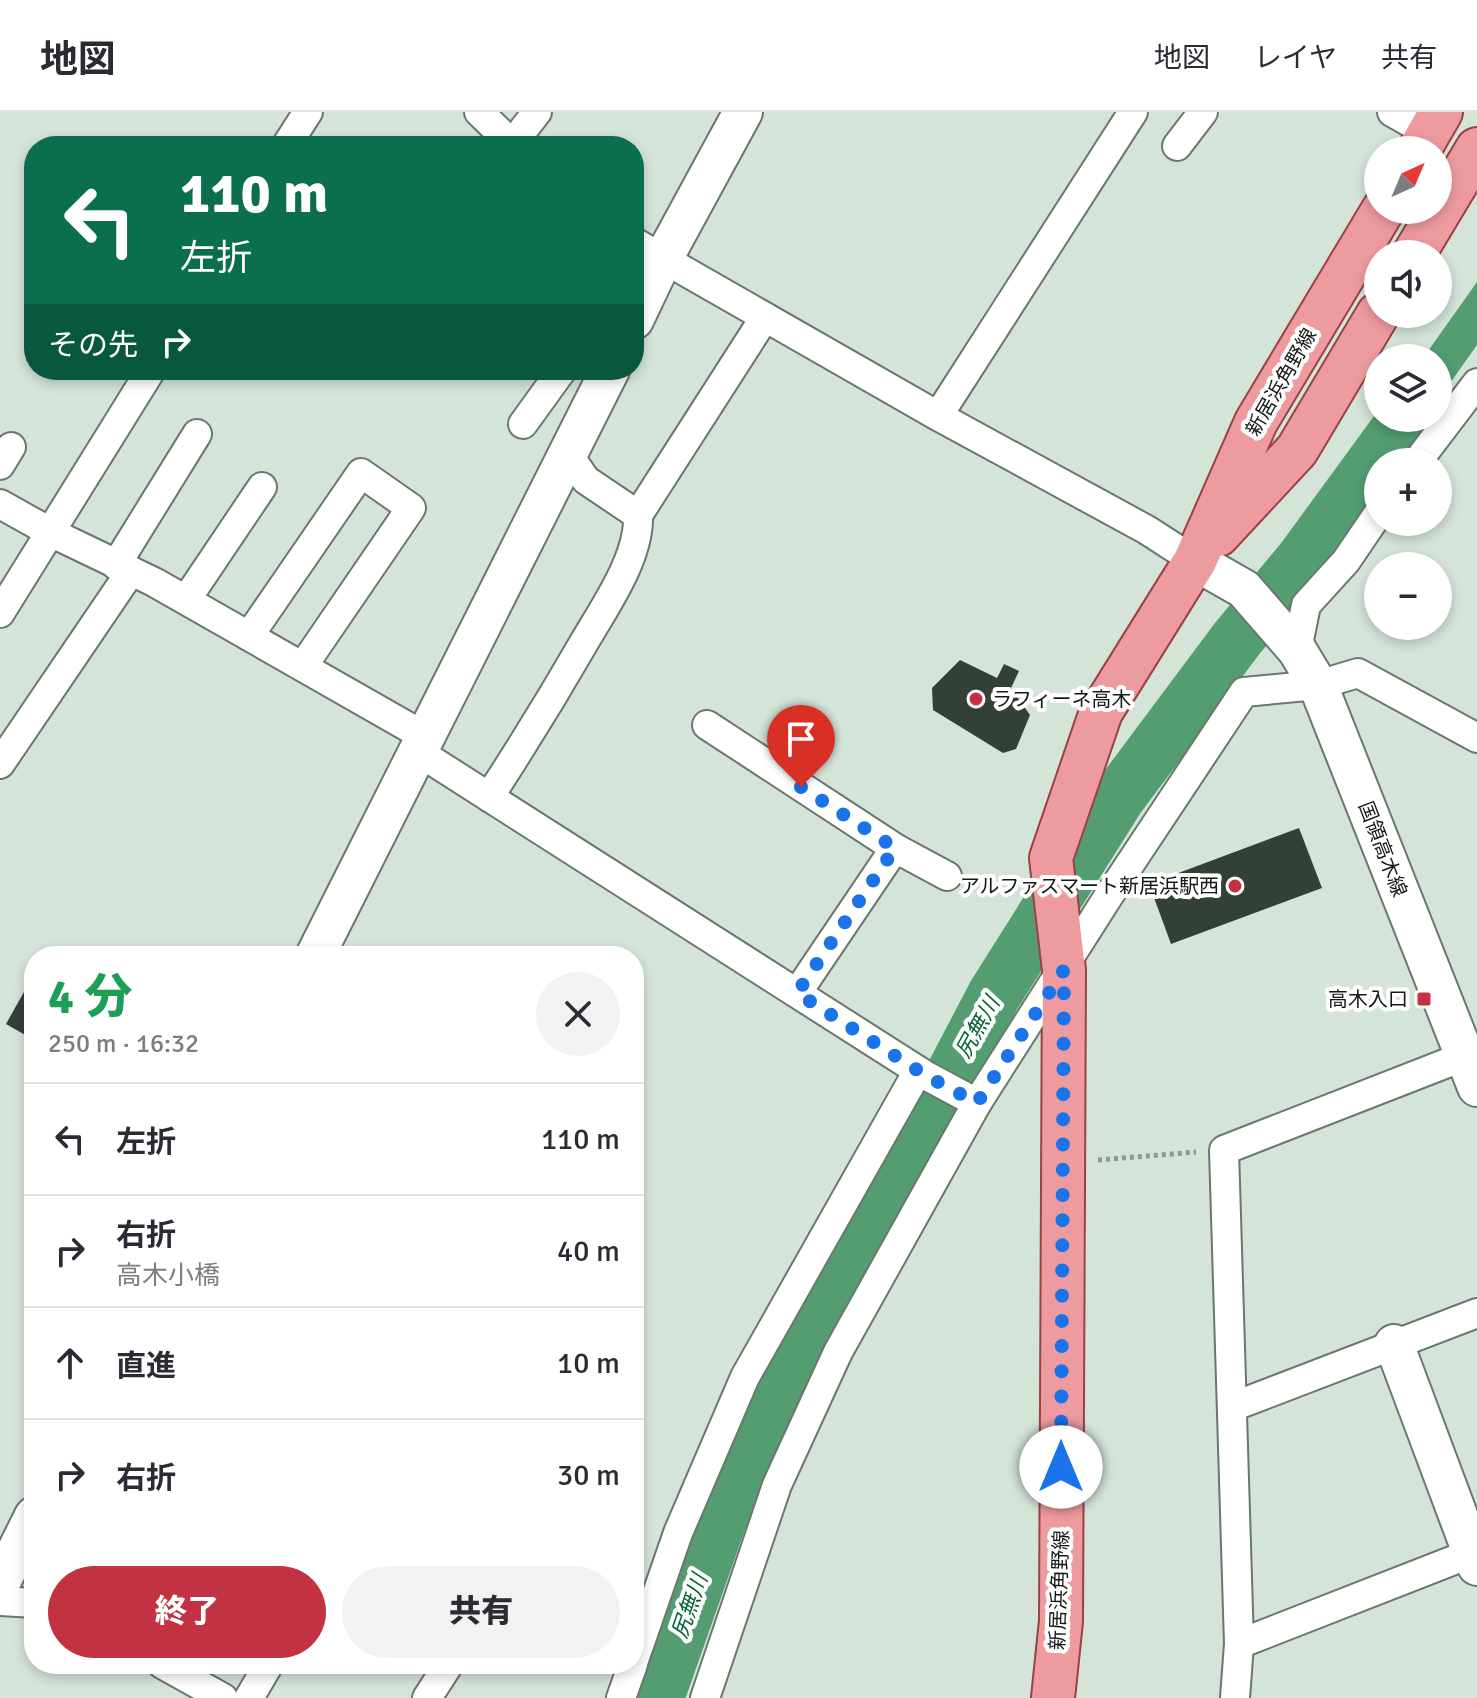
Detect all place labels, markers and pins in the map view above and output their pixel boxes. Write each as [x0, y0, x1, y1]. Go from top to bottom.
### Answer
place label: ラフィーネ高木 [992, 687, 1132, 712]
marker: ラフィーネ高木 [967, 690, 985, 708]
pin [767, 705, 835, 787]
place label: アルファスマート新居浜駅西 [960, 874, 1219, 899]
marker: アルファスマート新居浜駅西 [1226, 877, 1244, 895]
place label: 高木入口 [1328, 987, 1408, 1012]
marker: 高木入口 [1415, 990, 1433, 1008]

